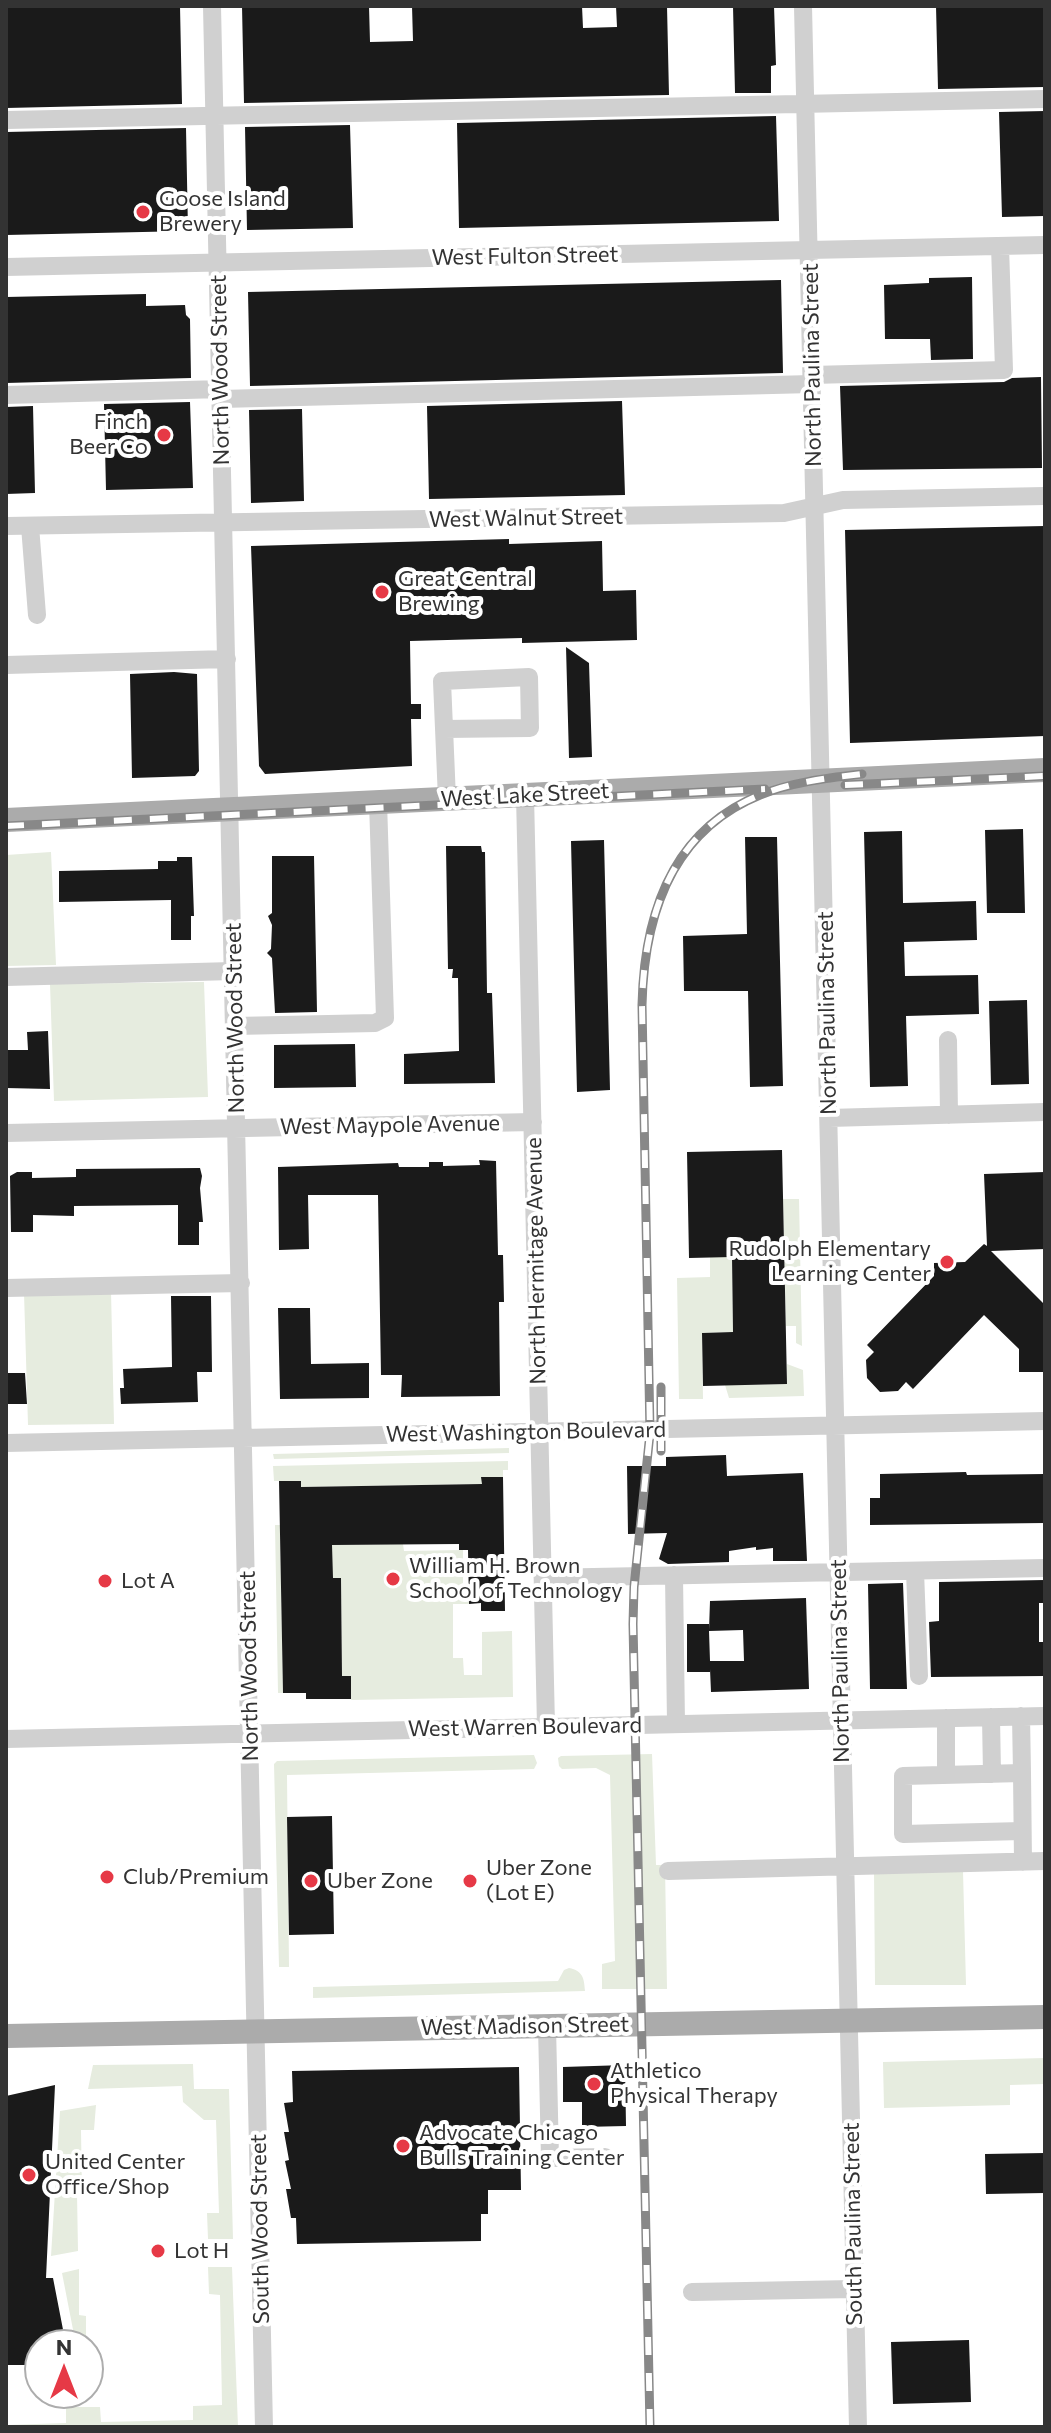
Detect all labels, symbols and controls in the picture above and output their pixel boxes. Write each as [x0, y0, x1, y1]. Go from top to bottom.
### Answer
place label: Goose Island Brewery [159, 186, 286, 238]
marker: Goose Island Brewery [134, 203, 152, 221]
street label: West Fulton Street [431, 241, 619, 271]
street label: North Paulina Street [797, 263, 827, 467]
street label: North Wood Street [205, 274, 235, 466]
place label: Finch Beer Co [69, 409, 148, 460]
marker: Finch Beer Co [155, 426, 173, 444]
street label: West Walnut Street [429, 503, 623, 533]
place label: Great Central Brewing [398, 566, 533, 618]
marker: Great Central Brewing [373, 583, 391, 601]
street label: West Lake Street [440, 777, 610, 813]
street label: North Paulina Street [812, 911, 842, 1115]
street label: North Wood Street [220, 922, 250, 1114]
street label: West Maypole Avenue [280, 1110, 500, 1140]
street label: North Hermitage Avenue [521, 1137, 551, 1385]
place label: Rudolph Elementary Learning Center [728, 1236, 931, 1288]
marker: Rudolph Elementary Learning Center [938, 1253, 956, 1271]
street label: West Washington Boulevard [386, 1416, 666, 1448]
place label: William H. Brown School of Technology [409, 1553, 623, 1604]
street label: North Paulina Street [825, 1559, 855, 1763]
place label: Lot A [121, 1568, 175, 1594]
street label: North Wood Street [234, 1570, 264, 1762]
marker: William H. Brown School of Technology [384, 1570, 402, 1588]
marker: Lot A [96, 1572, 114, 1590]
street label: West Warren Boulevard [408, 1712, 642, 1742]
place label: Uber Zone (Lot E) [486, 1855, 592, 1906]
place label: Club/Premium [123, 1864, 269, 1890]
marker: Club/Premium [98, 1868, 116, 1886]
place label: Uber Zone [327, 1868, 433, 1894]
marker: Uber Zone [302, 1872, 320, 1890]
marker: Uber Zone (Lot E) [461, 1872, 479, 1890]
street label: West Madison Street [421, 2011, 629, 2041]
place label: Athletico Physical Therapy [610, 2058, 778, 2110]
marker: Athletico Physical Therapy [585, 2075, 603, 2093]
place label: Advocate Chicago Bulls Training Center [419, 2120, 624, 2172]
street label: South Paulina Street [838, 2122, 868, 2326]
street label: South Wood Street [245, 2134, 275, 2324]
marker: Advocate Chicago Bulls Training Center [394, 2137, 412, 2155]
place label: United Center Office/Shop [45, 2149, 185, 2200]
marker: United Center Office/Shop [20, 2166, 38, 2184]
place label: Lot H [174, 2238, 229, 2264]
marker: Lot H [149, 2242, 167, 2260]
north arrow [24, 2329, 104, 2409]
text: N [56, 2333, 72, 2360]

